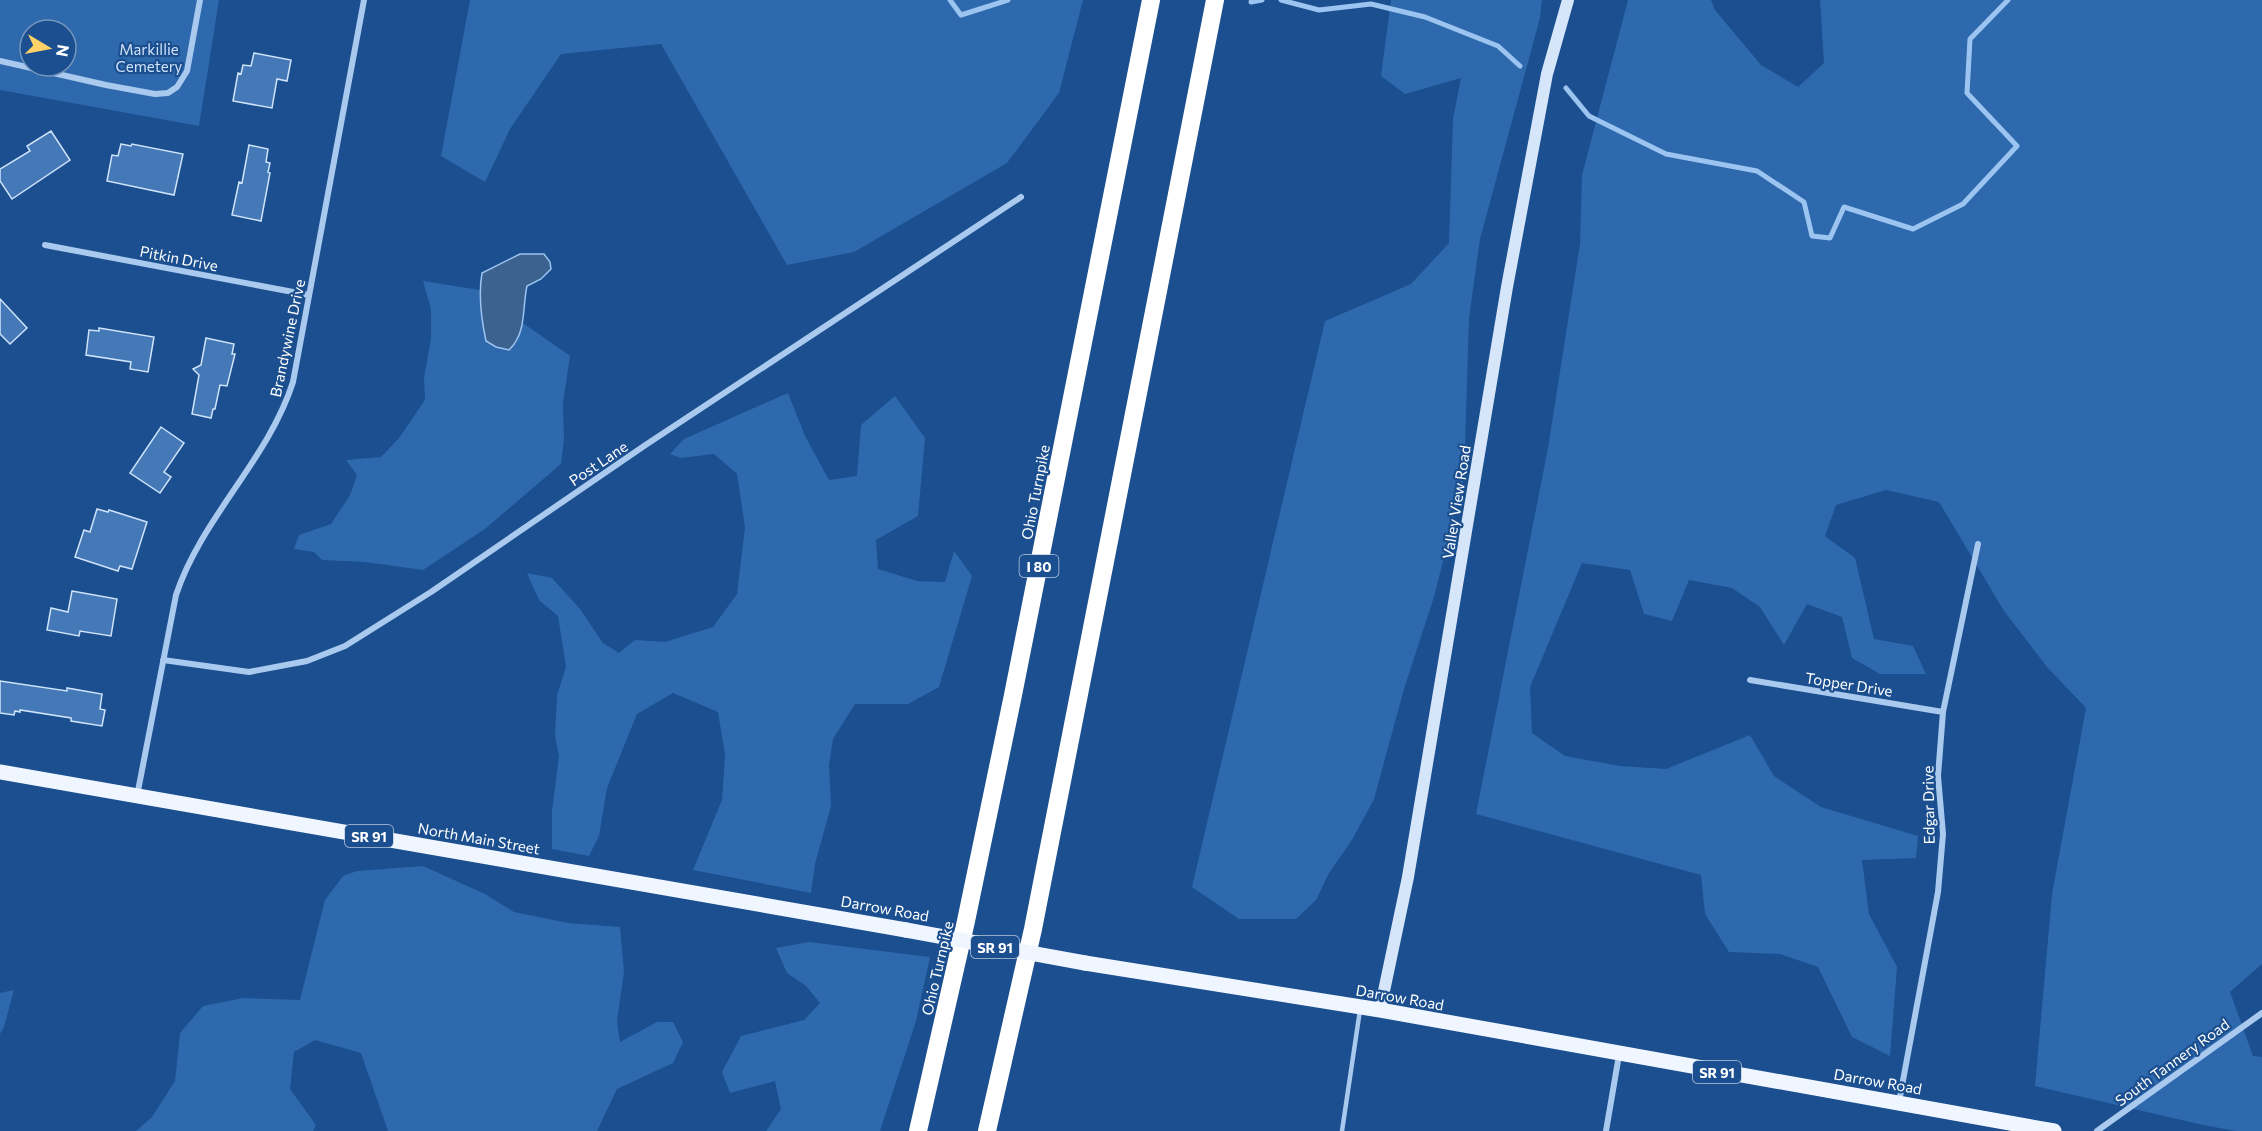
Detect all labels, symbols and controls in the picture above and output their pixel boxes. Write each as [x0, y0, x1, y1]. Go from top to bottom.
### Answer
north arrow [18, 18, 78, 78]
park label: Markillie Cemetery [116, 40, 183, 75]
text: N [53, 43, 74, 58]
street label: Pitkin Drive [138, 242, 220, 274]
street label: Brandywine Drive [266, 277, 308, 398]
street label: Post Lane [565, 437, 631, 489]
street label: Ohio Turnpike [1017, 443, 1053, 541]
street label: Valley View Road [1438, 444, 1474, 560]
road number: I 80 [1020, 555, 1058, 577]
street label: Topper Drive [1804, 668, 1894, 700]
street label: Edgar Drive [1918, 766, 1938, 844]
street label: North Main Street [417, 818, 541, 858]
road number: SR 91 [345, 825, 393, 847]
street label: Darrow Road [839, 891, 931, 925]
street label: Ohio Turnpike [917, 919, 957, 1017]
road number: SR 91 [971, 936, 1019, 958]
street label: Darrow Road [1354, 980, 1446, 1014]
street label: South Tannery Road [2111, 1015, 2233, 1109]
road number: SR 91 [1693, 1061, 1741, 1083]
street label: Darrow Road [1832, 1064, 1924, 1098]

